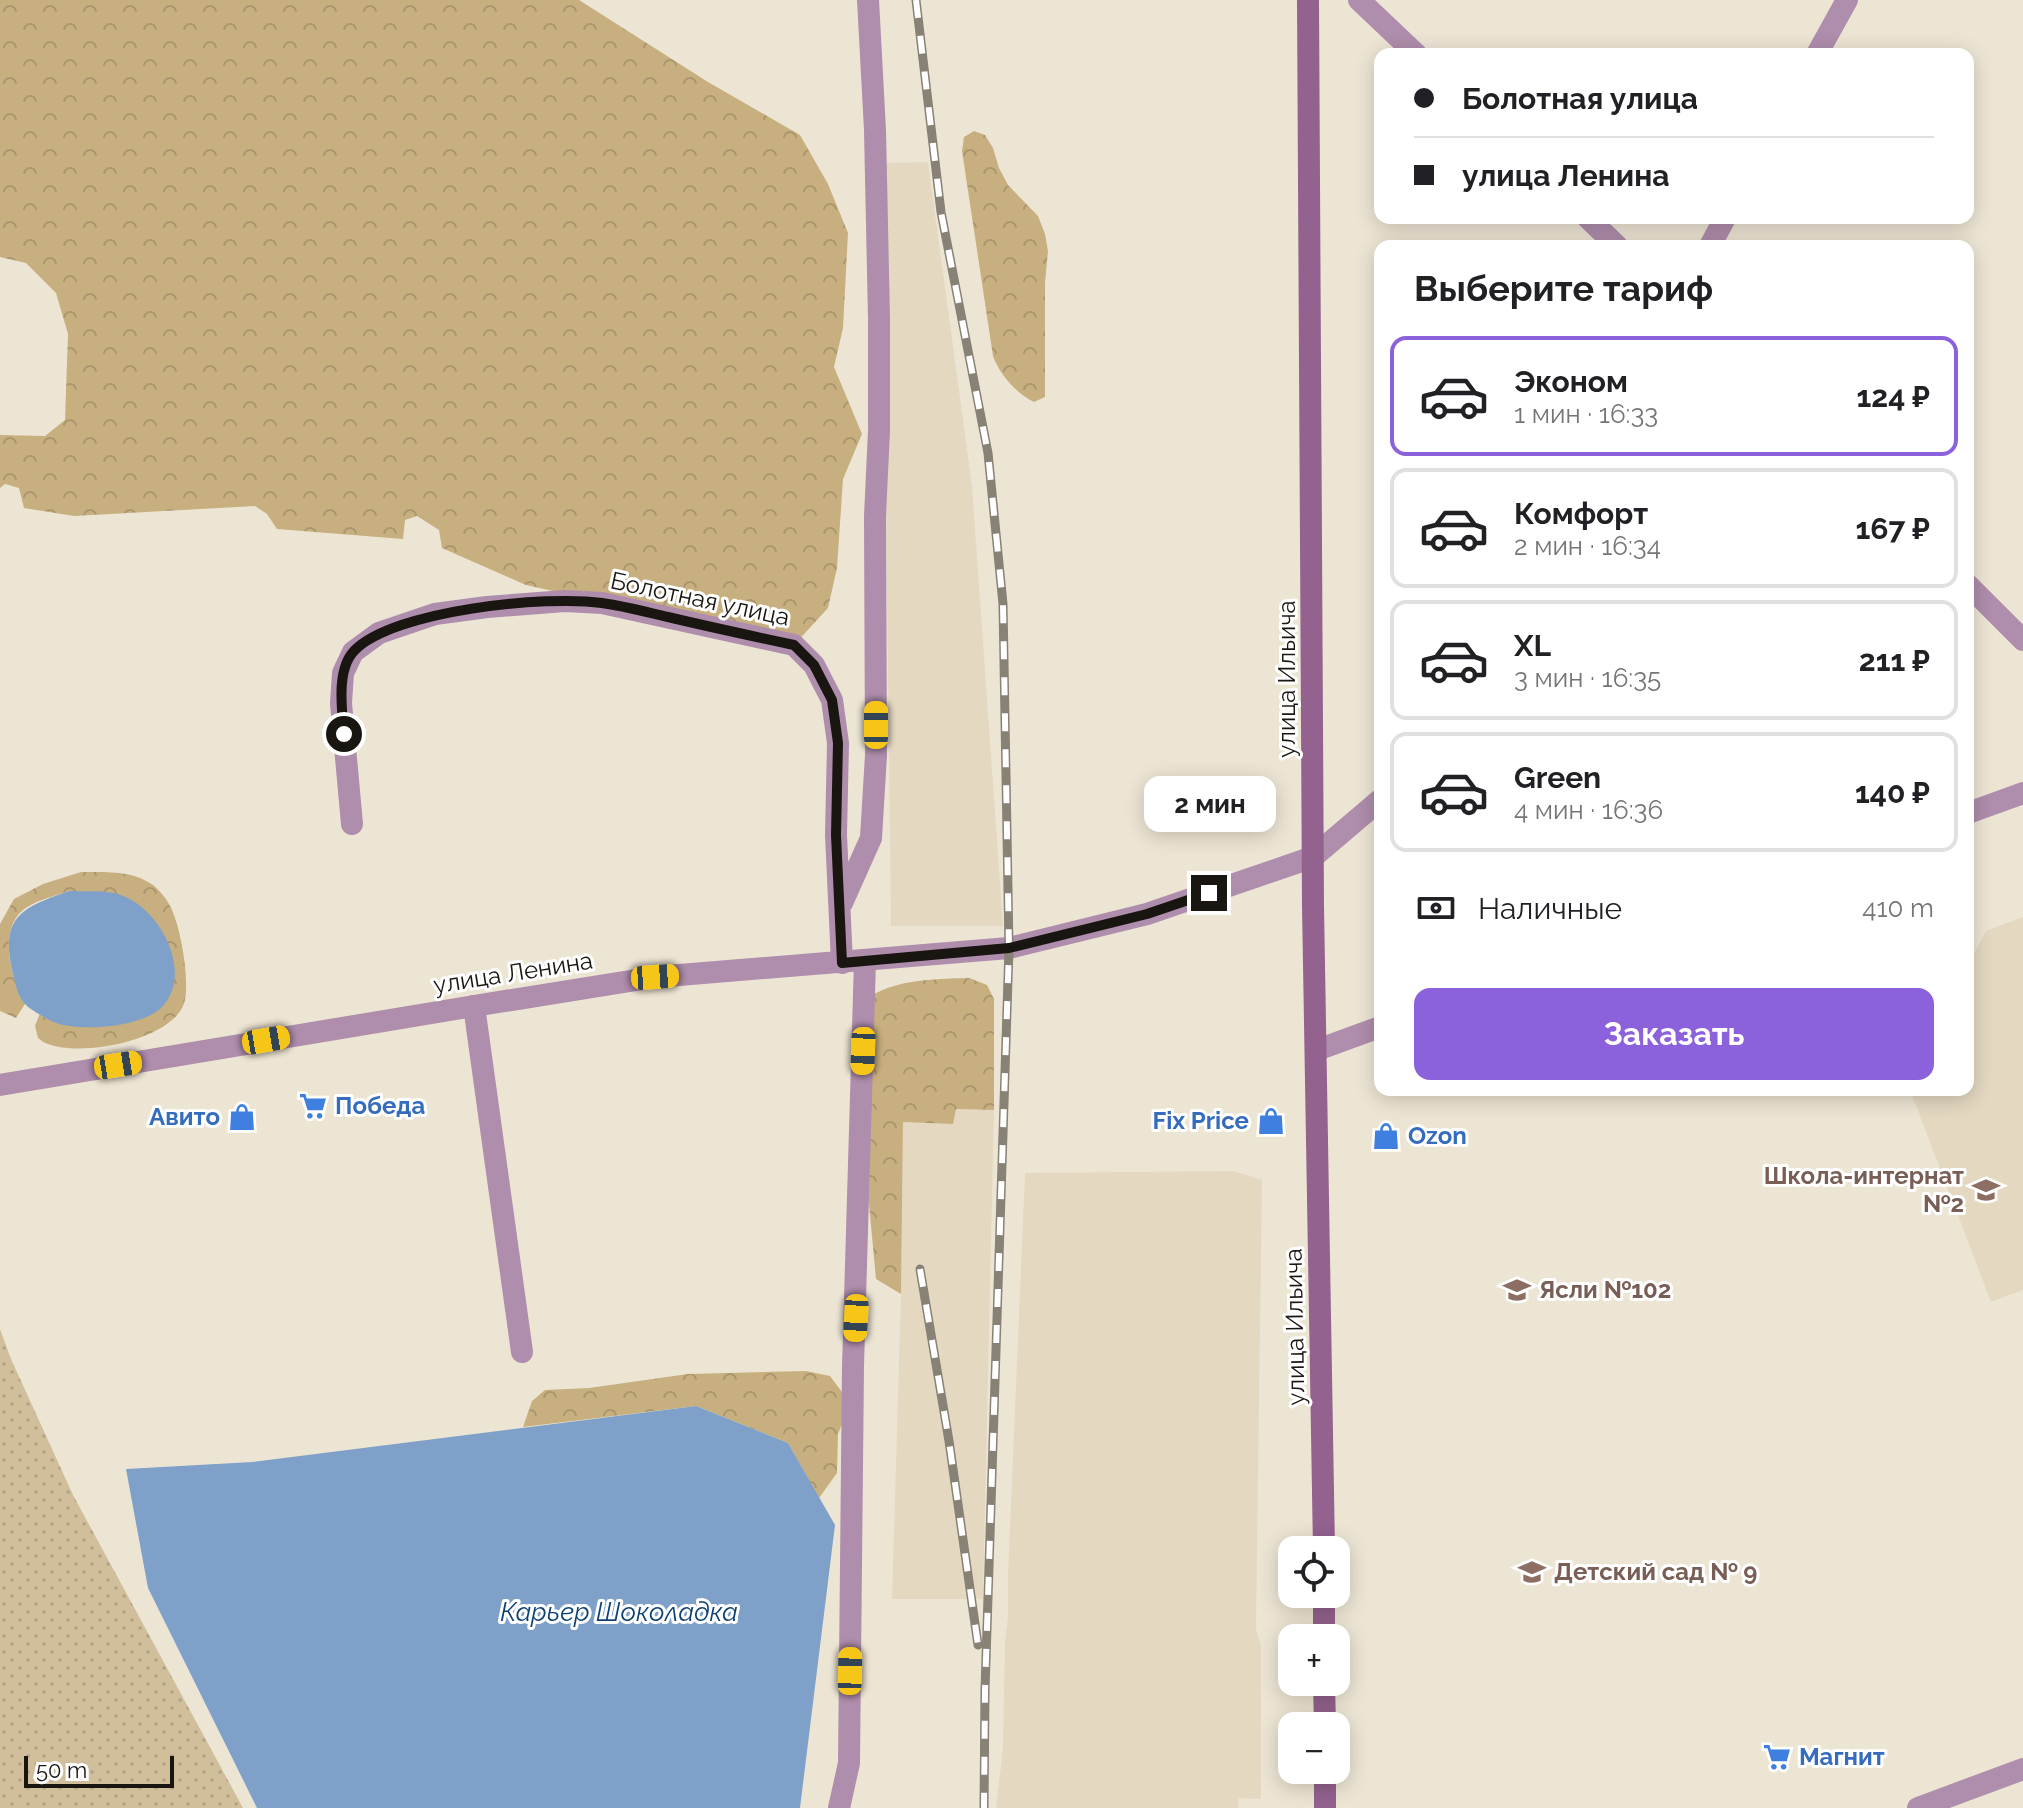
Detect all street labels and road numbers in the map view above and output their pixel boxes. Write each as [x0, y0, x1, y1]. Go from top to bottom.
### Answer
street label: Болотная улица [608, 565, 792, 632]
street label: улица Ильича [1272, 600, 1301, 758]
street label: улица Ленина [431, 946, 595, 999]
street label: улица Ильича [1279, 1248, 1310, 1406]

